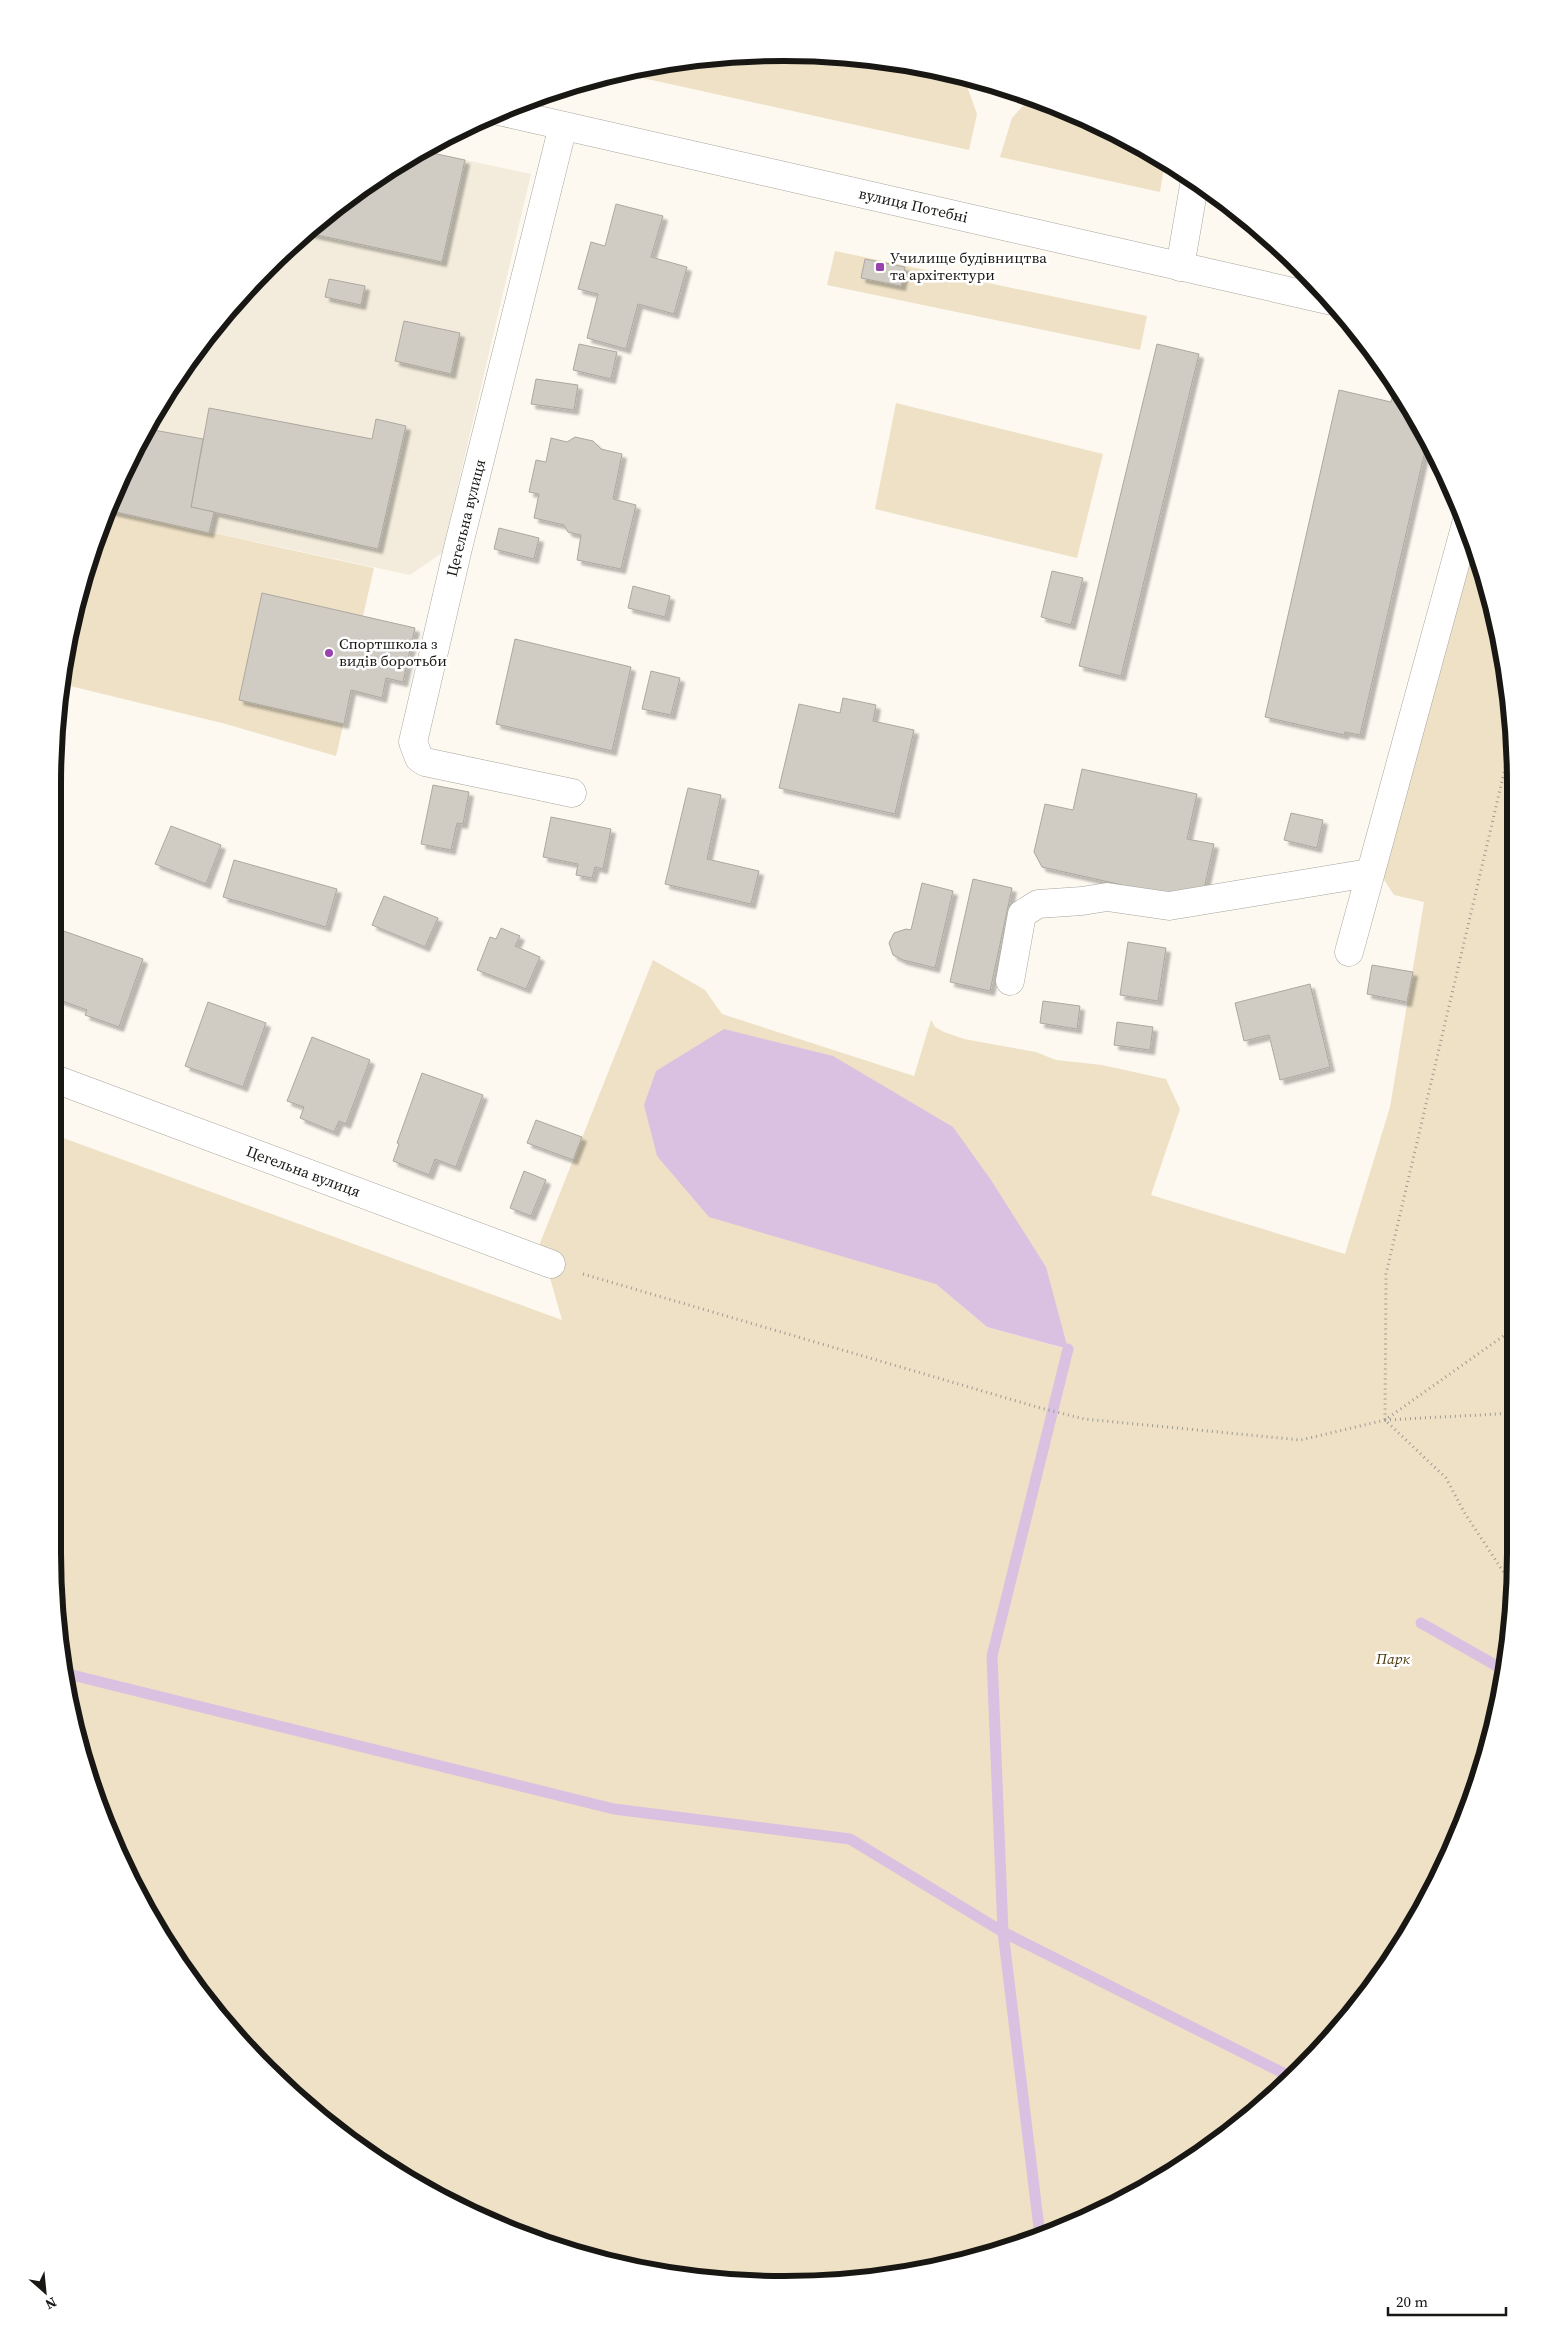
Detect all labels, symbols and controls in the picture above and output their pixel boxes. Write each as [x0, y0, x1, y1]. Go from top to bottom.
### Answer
street label: вулиця Потебні [857, 182, 970, 228]
place label: Училище будівництва та архітектури [890, 247, 1047, 285]
marker: Училище будівництва та архітектури [874, 261, 886, 273]
street label: Цегельна вулиця [441, 457, 490, 579]
place label: Спортшкола з видів боротьби [339, 633, 447, 671]
marker: Спортшкола з видів боротьби [323, 647, 335, 659]
street label: Цегельна вулиця [243, 1140, 364, 1202]
park label: Парк [1375, 1648, 1411, 1669]
north arrow [20, 2267, 70, 2317]
scale bar [1388, 2284, 1506, 2316]
text: 20 m [1396, 2291, 1428, 2312]
text: N [42, 2292, 60, 2315]

